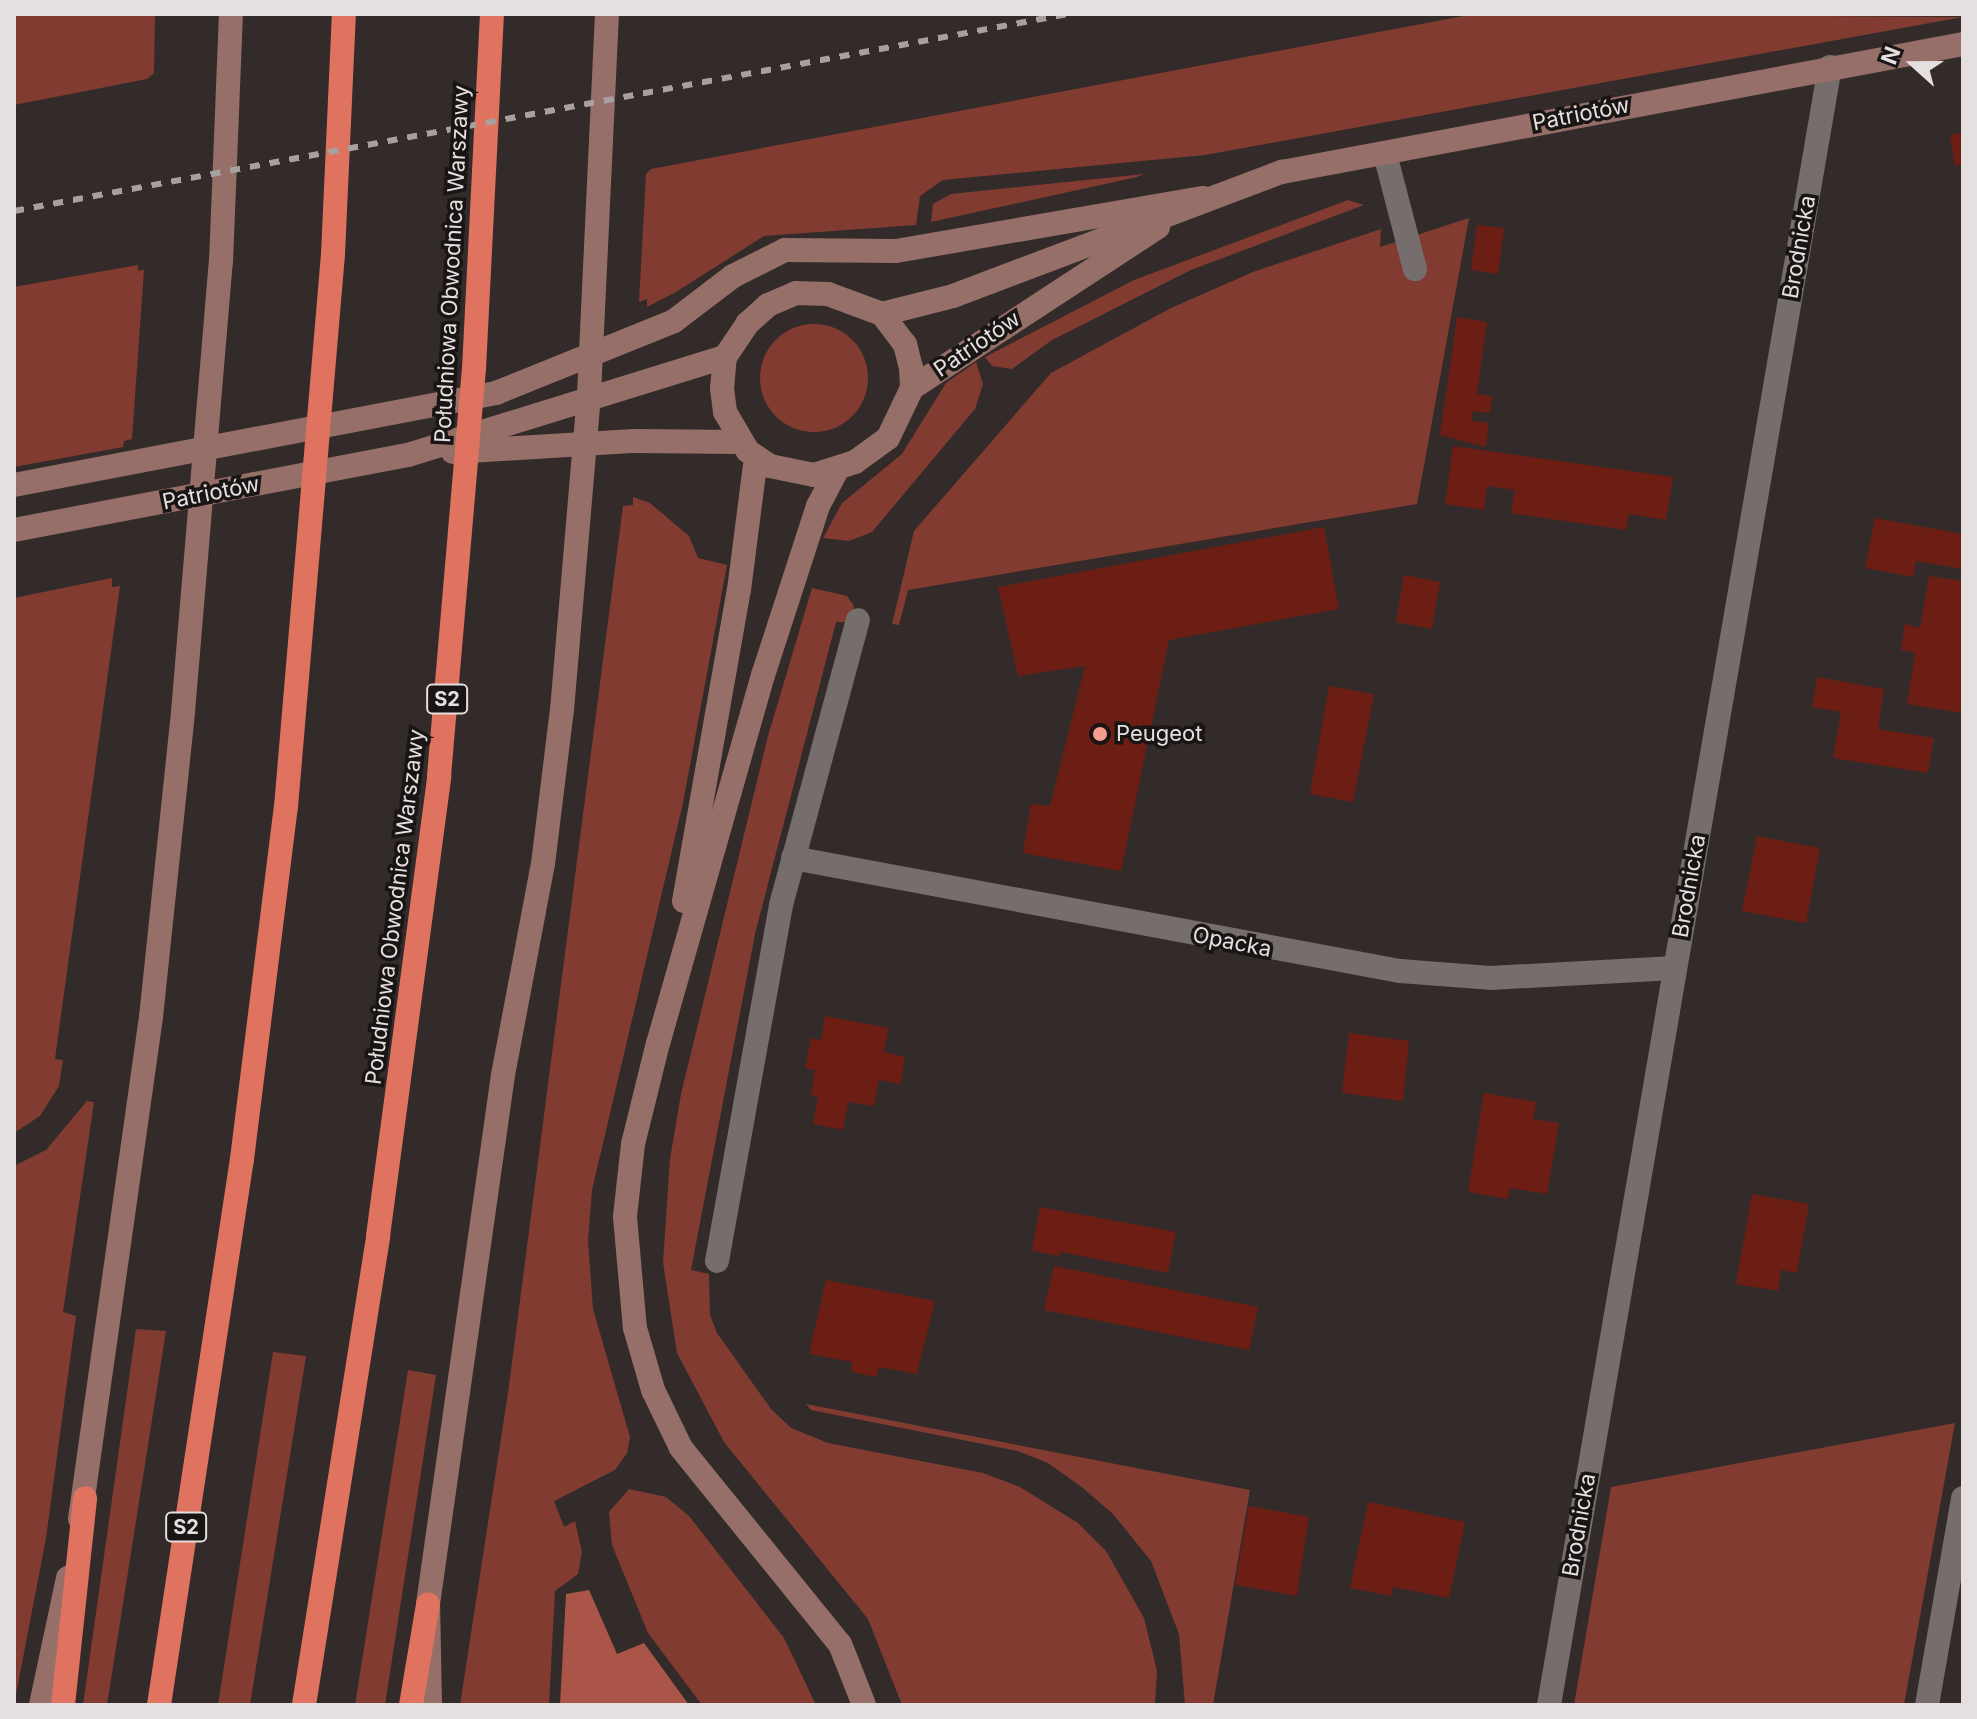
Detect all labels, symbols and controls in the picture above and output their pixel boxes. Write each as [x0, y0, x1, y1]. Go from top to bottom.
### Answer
north arrow [1873, 24, 1953, 104]
text: N [1875, 43, 1906, 68]
street label: Południowa Obwodnica Warszawy [429, 85, 475, 443]
street label: Patriotów [1530, 92, 1632, 136]
street label: Brodnicka [1777, 193, 1821, 301]
street label: Patriotów [929, 306, 1025, 382]
street label: Patriotów [160, 471, 262, 515]
road number: S2 [425, 683, 469, 715]
place label: Peugeot [1116, 721, 1202, 747]
marker: Peugeot [1091, 725, 1109, 743]
street label: Południowa Obwodnica Warszawy [360, 728, 430, 1086]
street label: Brodnicka [1667, 832, 1711, 940]
street label: Opacka [1190, 921, 1274, 963]
street label: Brodnicka [1557, 1471, 1601, 1579]
road number: S2 [164, 1511, 208, 1543]

